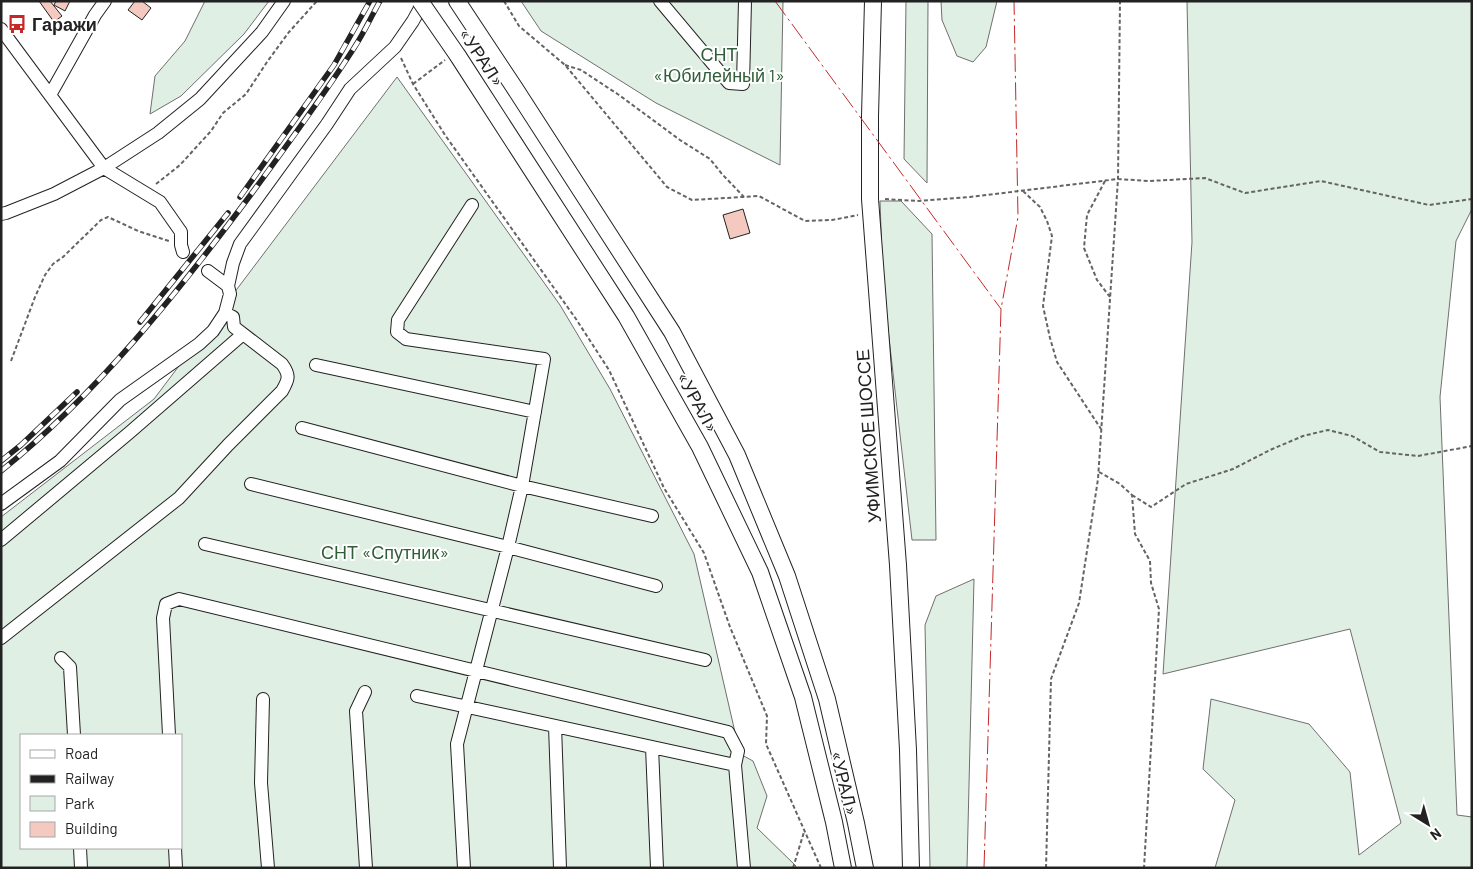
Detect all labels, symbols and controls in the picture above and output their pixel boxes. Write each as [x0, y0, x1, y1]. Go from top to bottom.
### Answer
bus stop icon: Гаражи [6, 13, 28, 35]
place label: Гаражи [32, 13, 97, 35]
street label: «УРАЛ» [454, 24, 510, 90]
park label: СНТ «Юбилейный 1» [653, 43, 785, 86]
street label: УФИМСКОЕ ШОССЕ [851, 349, 885, 523]
street label: «УРАЛ» [672, 368, 724, 436]
park label: СНТ «Спутник» [321, 541, 449, 563]
legend [20, 734, 182, 849]
text: Road [65, 744, 98, 762]
street label: «УРАЛ» [826, 748, 864, 818]
text: Railway [65, 769, 114, 787]
text: Park [65, 794, 95, 812]
north arrow [1403, 799, 1453, 849]
text: Building [65, 819, 118, 837]
text: N [1427, 825, 1445, 844]

